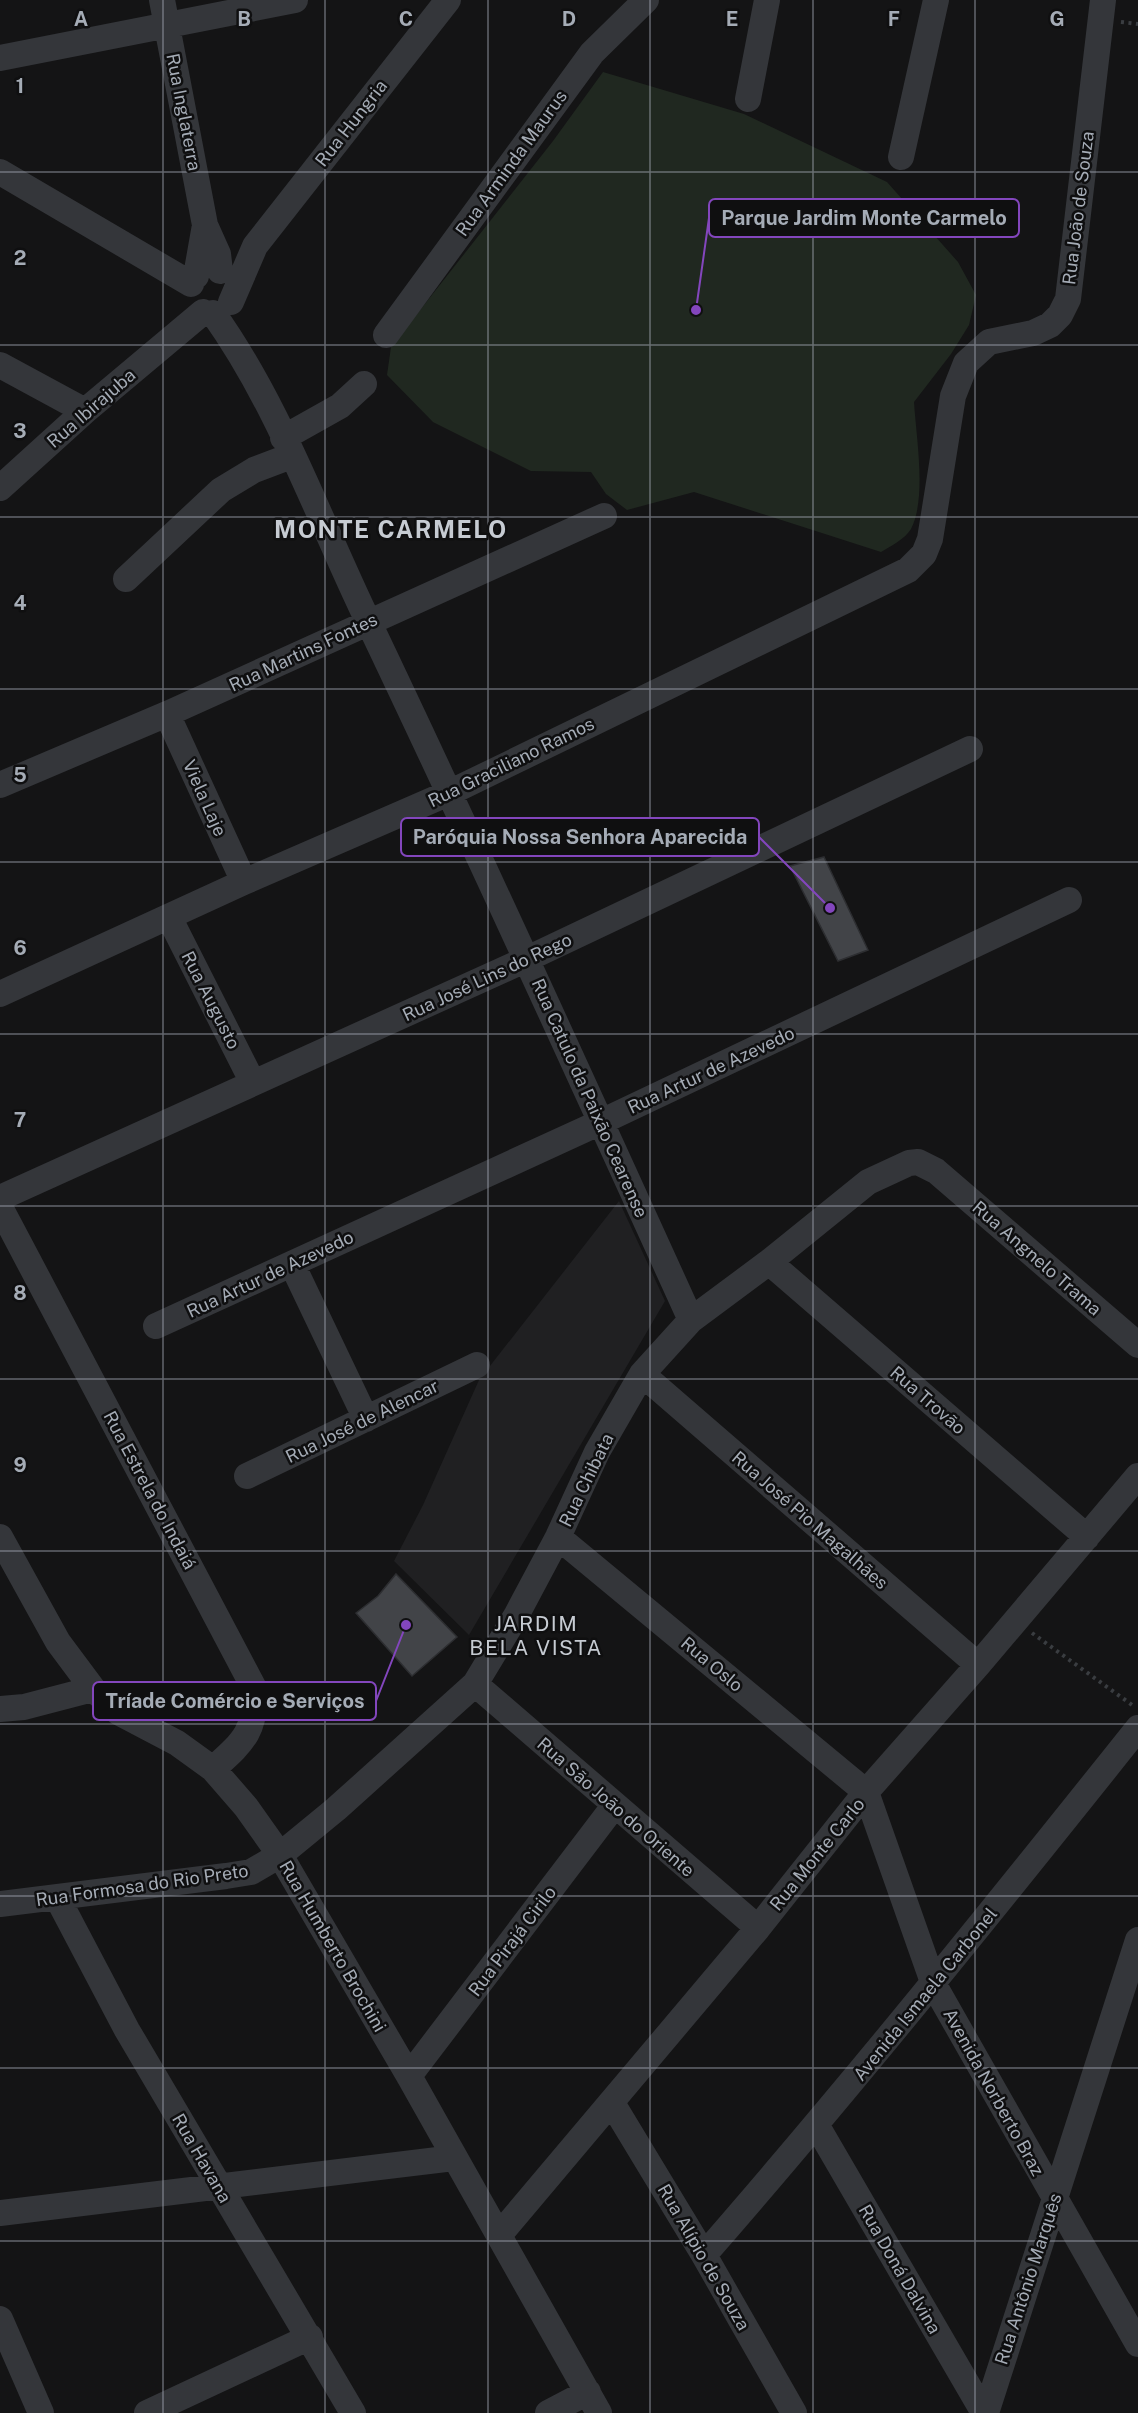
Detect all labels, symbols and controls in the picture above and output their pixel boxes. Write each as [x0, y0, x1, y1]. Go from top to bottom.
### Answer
text: A [74, 7, 88, 31]
text: B [237, 7, 251, 31]
text: C [399, 7, 413, 31]
text: D [562, 7, 576, 31]
text: E [726, 7, 738, 31]
text: F [888, 7, 900, 31]
text: G [1049, 7, 1065, 31]
street label: Rua Inglaterra [162, 52, 206, 172]
text: 1 [16, 74, 24, 98]
street label: Rua Hungria [311, 75, 391, 171]
street label: Rua Arminda Maurus [451, 86, 571, 240]
street label: Rua João de Souza [1058, 130, 1098, 286]
callout: Parque Jardim Monte Carmelo [709, 199, 1019, 237]
text: Parque Jardim Monte Carmelo [721, 206, 1007, 230]
text: 2 [14, 246, 26, 270]
street label: Rua Ibirajuba [43, 364, 139, 452]
text: 3 [13, 419, 27, 443]
district label: MONTE CARMELO [274, 515, 508, 543]
text: 4 [13, 591, 27, 615]
street label: Rua Martins Fontes [225, 608, 381, 696]
street label: Rua Graciliano Ramos [424, 713, 598, 811]
street label: Viela Laje [179, 757, 231, 839]
text: 5 [13, 763, 27, 787]
callout: Paróquia Nossa Senhora Aparecida [401, 818, 759, 856]
text: Paróquia Nossa Senhora Aparecida [413, 825, 747, 849]
street label: Rua José Lins do Rego [399, 929, 575, 1025]
text: 6 [13, 936, 27, 960]
street label: Rua Augusto [177, 948, 245, 1052]
street label: Rua Catulo da Paixão Cearense [528, 975, 652, 1221]
street label: Rua Artur de Azevedo [624, 1022, 798, 1118]
text: 7 [14, 1108, 26, 1132]
street label: Rua Angnelo Trama [968, 1196, 1106, 1320]
street label: Rua Artur de Azevedo [183, 1226, 357, 1322]
text: 8 [13, 1281, 27, 1305]
street label: Rua Trovão [886, 1362, 970, 1438]
street label: Rua José de Alencar [282, 1375, 442, 1467]
street label: Rua Estrela do Indaiá [99, 1407, 201, 1573]
street label: Rua Chibata [554, 1430, 618, 1530]
street label: Rua José Pio Magalhães [728, 1447, 892, 1593]
text: 9 [13, 1453, 27, 1477]
district label: JARDIM BELA VISTA [469, 1611, 603, 1660]
street label: Rua Oslo [677, 1632, 747, 1696]
callout: Tríade Comércio e Serviços [93, 1682, 376, 1720]
text: Tríade Comércio e Serviços [105, 1689, 365, 1713]
street label: Rua São João do Oriente [533, 1733, 699, 1881]
street label: Rua Monte Carlo [765, 1794, 869, 1914]
street label: Rua Humberto Brochini [275, 1857, 391, 2035]
street label: Rua Formosa do Rio Preto [34, 1860, 250, 1910]
street label: Rua Pirajá Cirilo [464, 1882, 560, 2000]
street label: Avenida Ismaela Carbonel [849, 1903, 1001, 2085]
street label: Avenida Norberto Braz [939, 2005, 1049, 2179]
street label: Rua Havana [168, 2110, 236, 2206]
street label: Rua Alípio de Souza [654, 2180, 754, 2334]
street label: Rua Antônio Marquês [990, 2191, 1066, 2367]
street label: Rua Doná Dalvina [854, 2201, 946, 2337]

